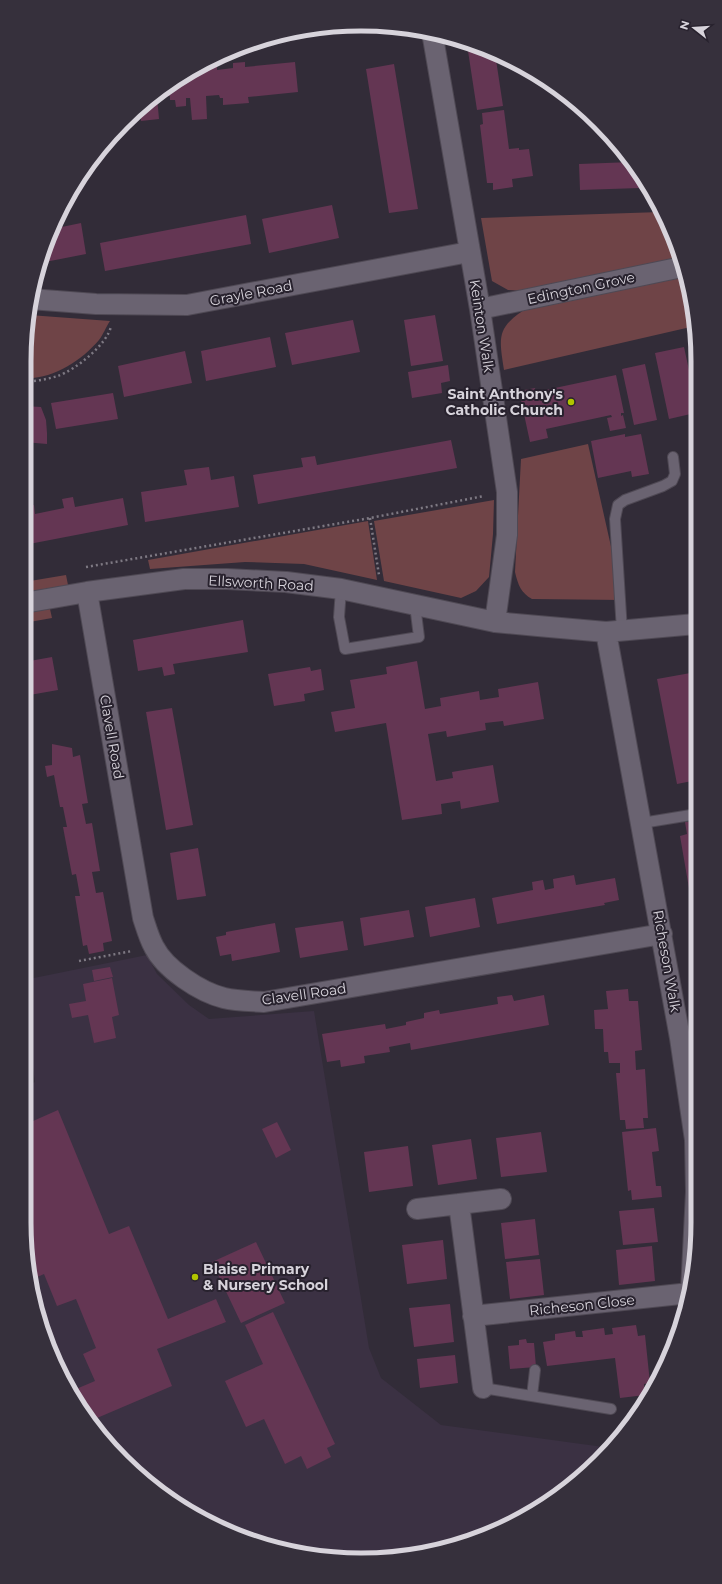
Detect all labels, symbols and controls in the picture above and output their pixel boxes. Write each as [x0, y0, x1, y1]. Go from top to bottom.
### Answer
north arrow [674, 8, 714, 48]
text: N [676, 19, 692, 31]
street label: Edington Grove [526, 268, 636, 308]
street label: Grayle Road [208, 276, 294, 310]
street label: Keinton Walk [466, 278, 498, 374]
place label: Saint Anthony's Catholic Church [445, 385, 564, 419]
marker: Saint Anthony's Catholic Church [566, 397, 576, 407]
street label: Ellsworth Road [208, 571, 314, 595]
street label: Clavell Road [96, 693, 128, 781]
street label: Richeson Walk [649, 908, 685, 1014]
street label: Clavell Road [260, 979, 348, 1009]
place label: Blaise Primary & Nursery School [203, 1260, 328, 1294]
marker: Blaise Primary & Nursery School [190, 1272, 200, 1282]
street label: Richeson Close [528, 1291, 636, 1319]

